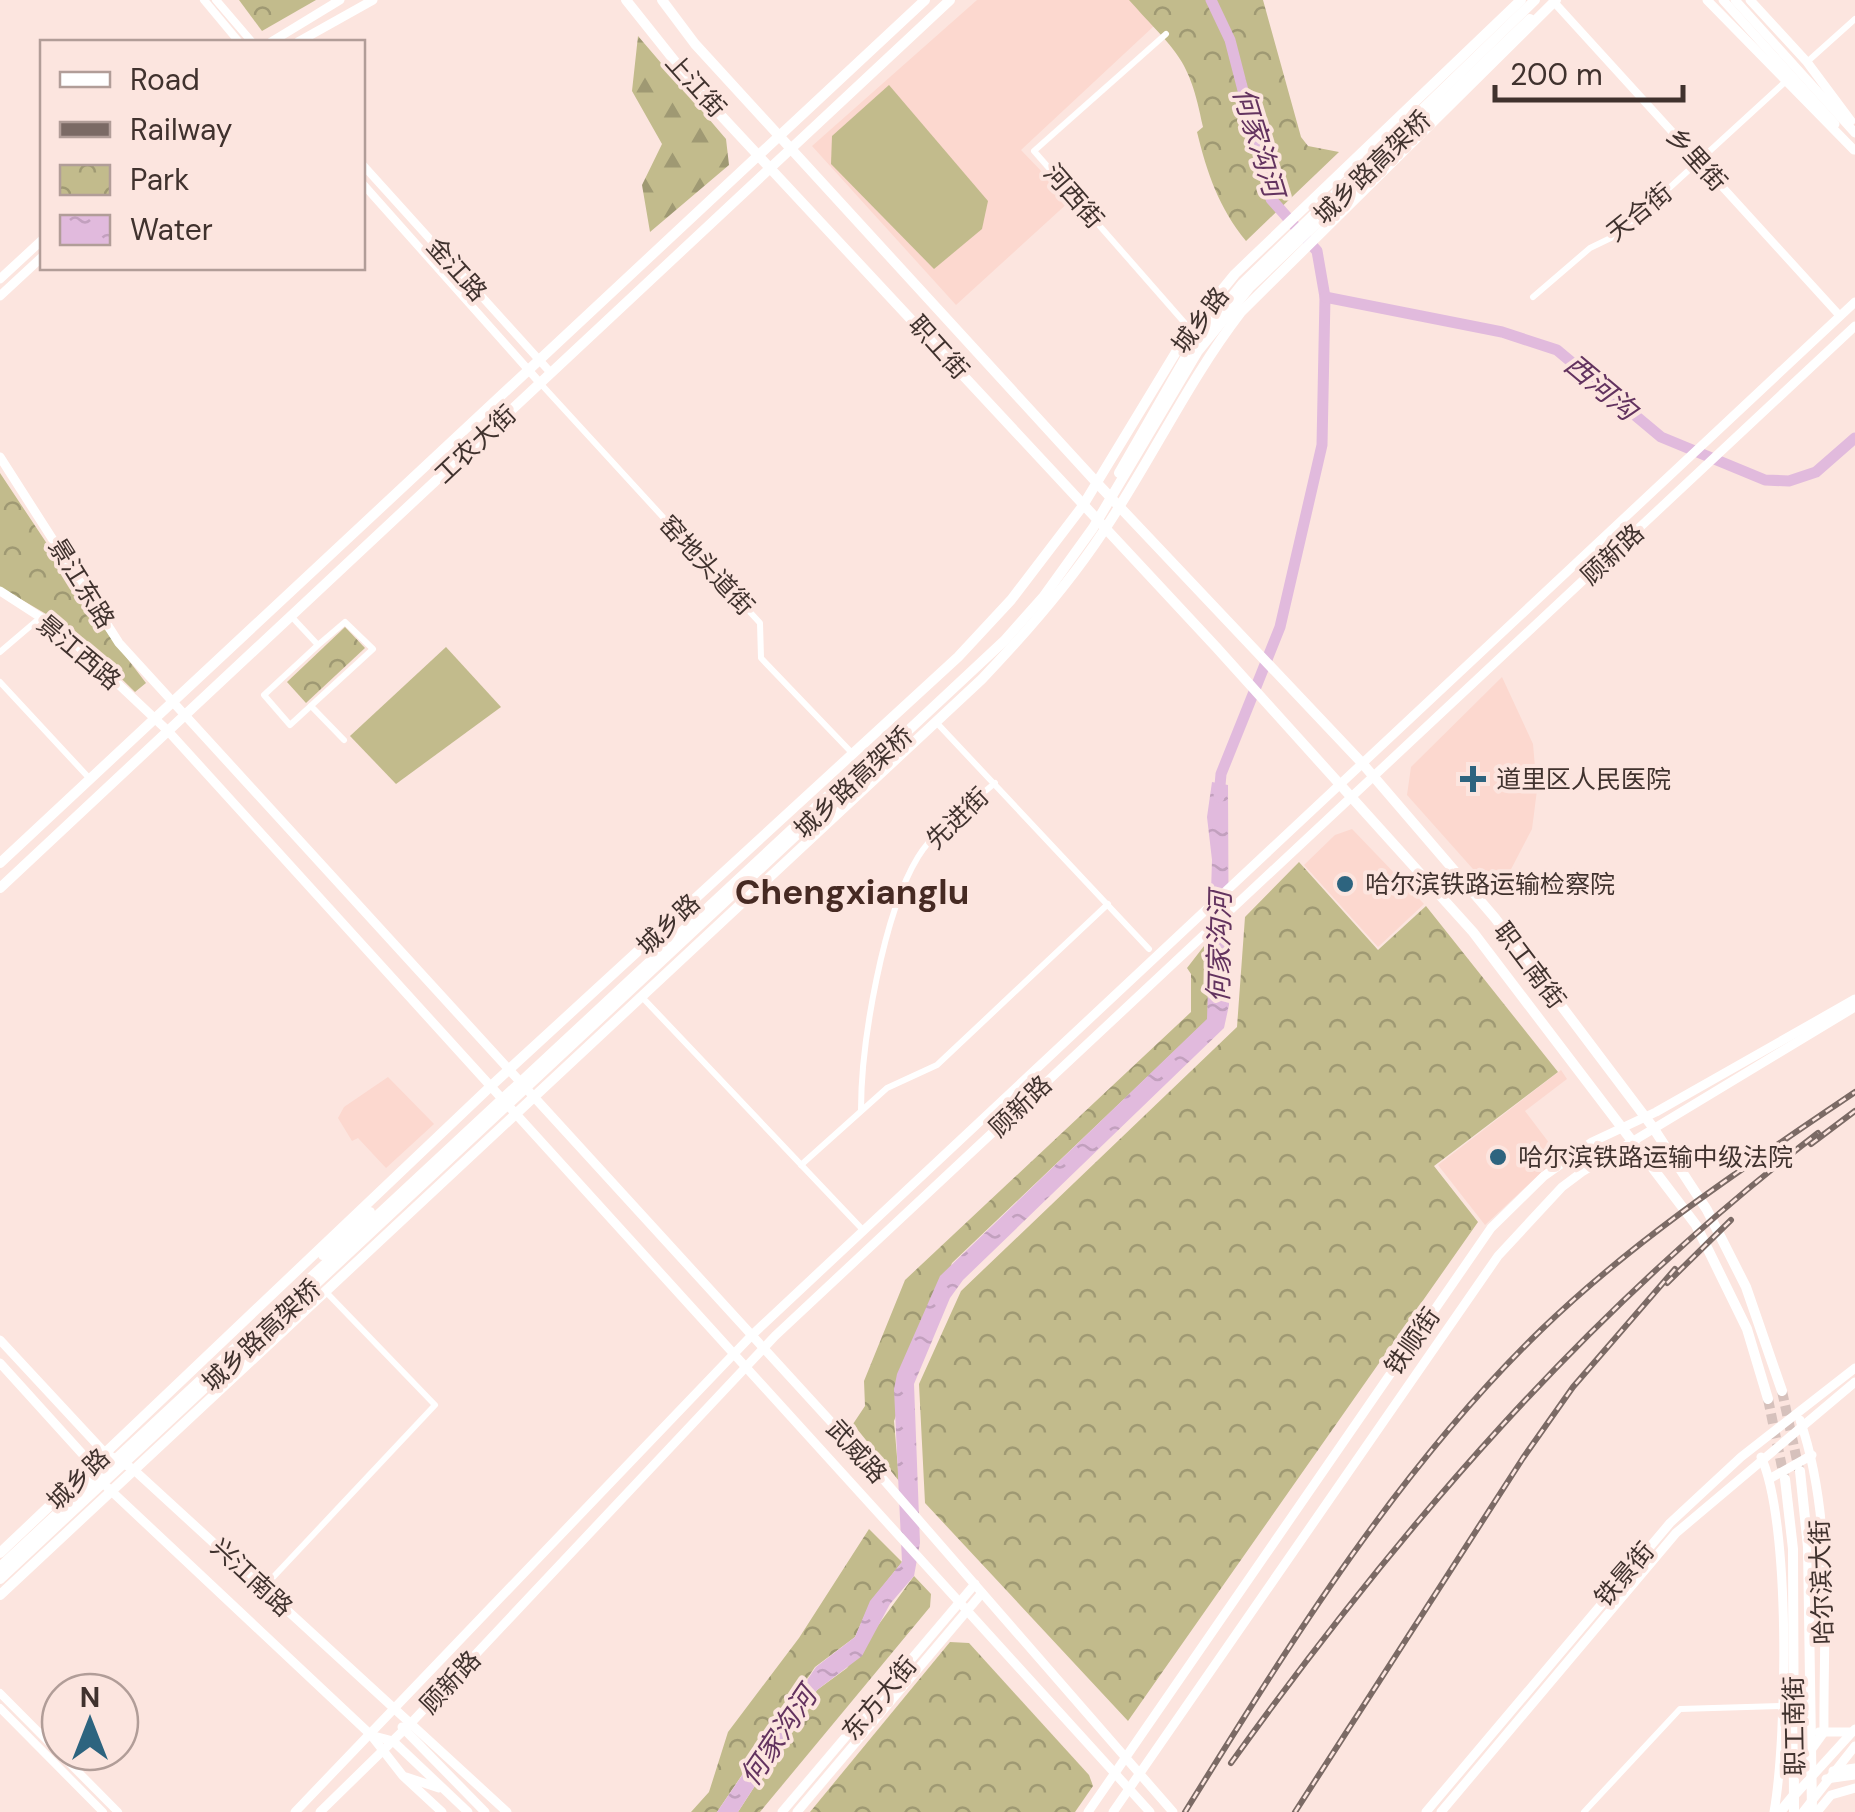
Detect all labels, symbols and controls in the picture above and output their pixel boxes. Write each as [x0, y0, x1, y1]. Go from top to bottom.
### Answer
legend [40, 40, 365, 270]
scale bar [1495, 40, 1682, 102]
street label: 上江街 [658, 46, 733, 124]
text: 200 m [1510, 55, 1603, 94]
text: Road [130, 60, 200, 99]
water label: 何家沟河 [1224, 83, 1294, 206]
street label: 城乡路高架桥 [1307, 103, 1438, 231]
text: Railway [130, 110, 233, 149]
street label: 乡里街 [1659, 120, 1734, 198]
street label: 河西街 [1037, 157, 1111, 235]
text: Park [130, 160, 189, 199]
street label: 天合街 [1600, 176, 1679, 249]
text: Water [130, 210, 213, 249]
street label: 金江路 [419, 230, 494, 308]
street label: 城乡路 [1165, 280, 1236, 360]
street label: 职工街 [901, 308, 976, 386]
water label: 西河沟 [1557, 346, 1647, 430]
street label: 工农大街 [428, 398, 523, 491]
street label: 窑地头道街 [652, 508, 761, 622]
street label: 顾新路 [1574, 517, 1651, 592]
street label: 景江东路 [41, 532, 122, 634]
street label: 景江西路 [30, 608, 128, 697]
street label: 城乡路高架桥 [787, 719, 919, 846]
place label: 道里区人民医院 [1496, 763, 1671, 796]
marker: 道里区人民医院 [1460, 766, 1486, 792]
street label: 先进街 [919, 780, 996, 856]
place label: 哈尔滨铁路运输检察院 [1365, 868, 1615, 901]
district label: Chengxianglu [735, 869, 969, 915]
marker: 哈尔滨铁路运输检察院 [1334, 873, 1356, 895]
water label: 何家沟河 [1200, 886, 1239, 1003]
street label: 城乡路 [630, 887, 707, 962]
street label: 职工南街 [1486, 915, 1573, 1015]
street label: 顾新路 [982, 1068, 1059, 1144]
place label: 哈尔滨铁路运输中级法院 [1518, 1141, 1793, 1174]
marker: 哈尔滨铁路运输中级法院 [1487, 1146, 1509, 1168]
street label: 城乡路高架桥 [195, 1272, 327, 1399]
street label: 铁顺街 [1377, 1301, 1447, 1381]
street label: 武威路 [819, 1412, 894, 1490]
street label: 城乡路 [40, 1441, 117, 1517]
street label: 哈尔滨大街 [1803, 1519, 1840, 1645]
street label: 兴江南路 [204, 1531, 299, 1624]
street label: 铁景街 [1587, 1535, 1661, 1613]
street label: 顾新路 [413, 1644, 488, 1721]
street label: 东方大街 [835, 1649, 924, 1747]
north arrow [40, 1672, 140, 1772]
water label: 何家沟河 [732, 1675, 828, 1793]
street label: 职工南街 [1777, 1676, 1812, 1776]
text: N [80, 1679, 100, 1716]

